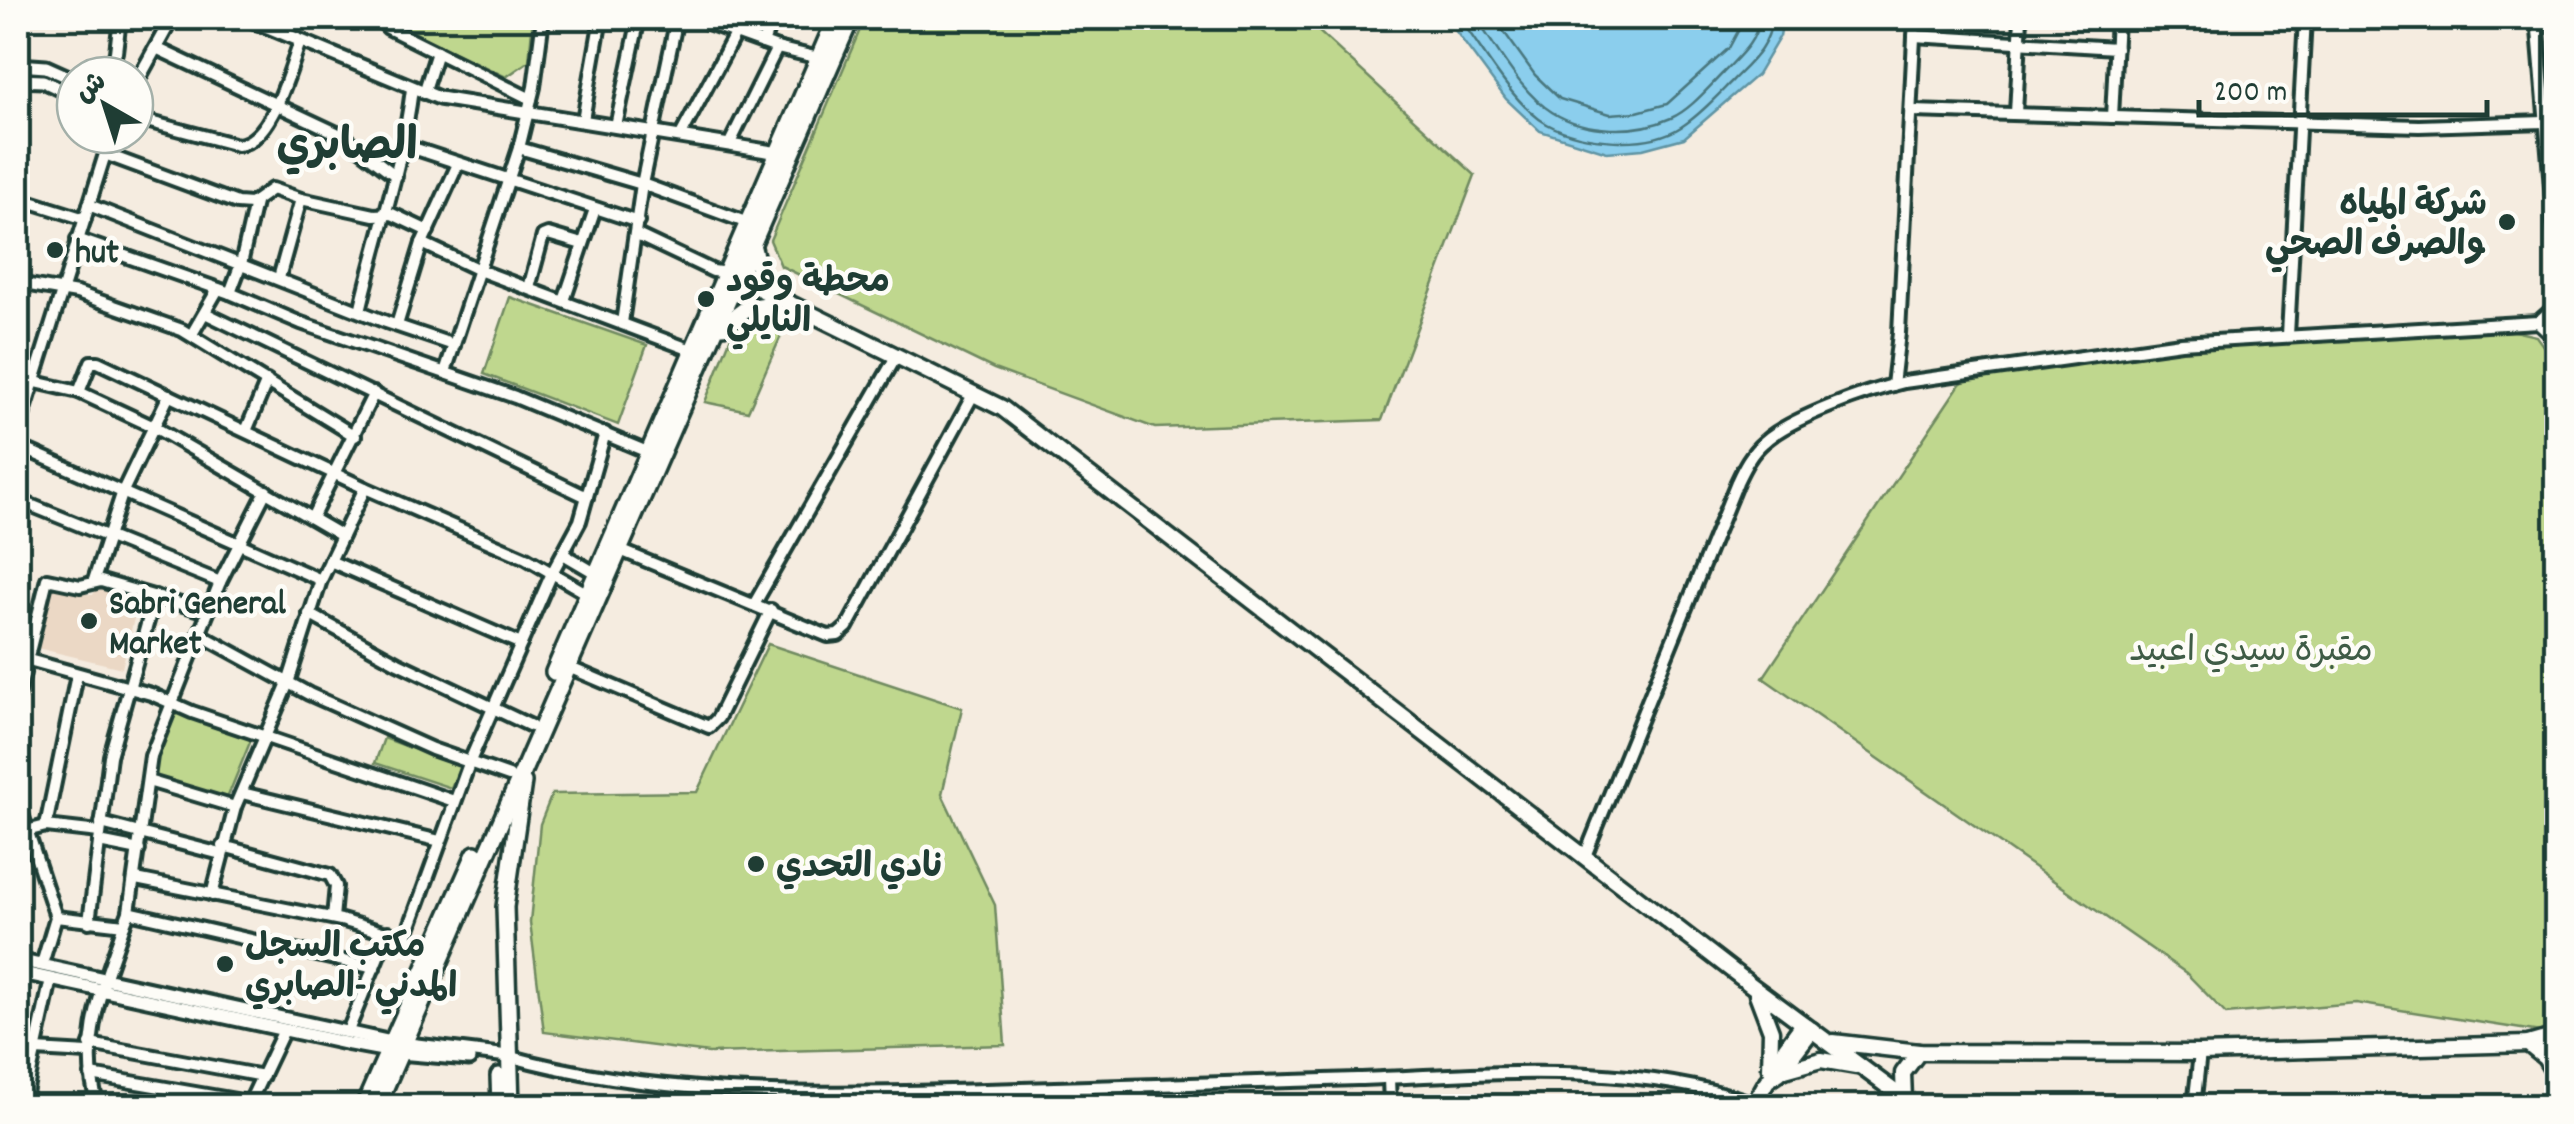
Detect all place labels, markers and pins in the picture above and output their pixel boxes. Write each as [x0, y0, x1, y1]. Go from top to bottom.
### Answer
place label: شركة المياه والصرف الصحي [2265, 182, 2487, 273]
marker: شركة المياه والصرف الصحي [2496, 211, 2518, 233]
place label: hut [75, 230, 119, 280]
marker: hut [44, 239, 66, 261]
place label: محطة وقود النايلي [726, 259, 890, 350]
marker: محطة وقود النايلي [695, 288, 717, 310]
place label: Sabri General Market [109, 581, 286, 671]
marker: Sabri General Market [78, 610, 100, 632]
place label: نادي التحدي [776, 844, 942, 894]
marker: نادي التحدي [745, 853, 767, 875]
place label: مكتب السجل المدني -الصابري [245, 924, 457, 1015]
marker: مكتب السجل المدني -الصابري [214, 953, 236, 975]

